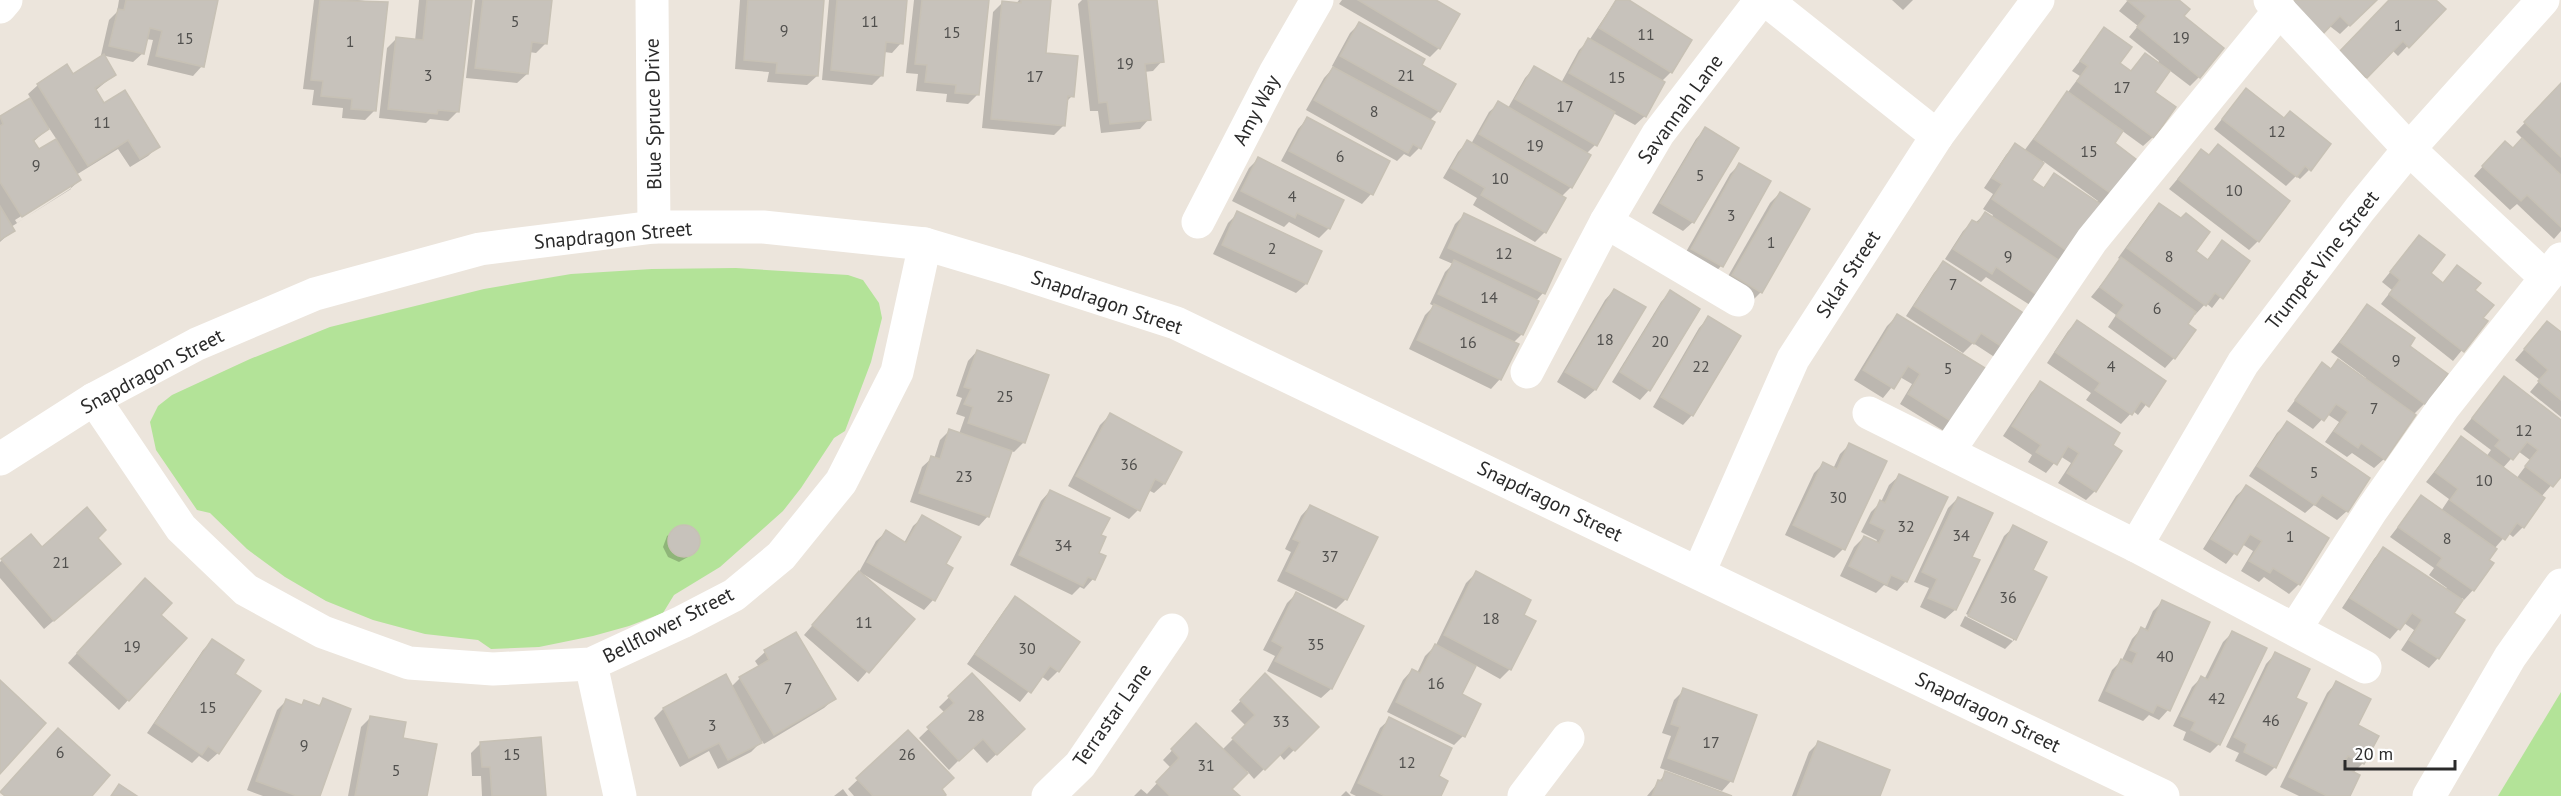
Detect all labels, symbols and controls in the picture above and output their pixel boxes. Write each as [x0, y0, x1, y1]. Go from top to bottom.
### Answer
house number: 5 [511, 11, 519, 31]
house number: 11 [861, 11, 879, 31]
house number: 1 [2394, 15, 2402, 35]
house number: 9 [780, 20, 788, 40]
house number: 15 [943, 22, 961, 42]
house number: 11 [1637, 24, 1655, 44]
house number: 19 [2172, 27, 2190, 47]
house number: 15 [176, 28, 194, 48]
house number: 1 [346, 31, 354, 51]
street label: Blue Spruce Drive [639, 38, 667, 190]
street label: Savannah Lane [1632, 49, 1728, 169]
house number: 19 [1116, 53, 1134, 73]
house number: 3 [424, 65, 432, 85]
house number: 21 [1397, 65, 1415, 85]
house number: 17 [1026, 66, 1044, 86]
house number: 15 [1608, 67, 1626, 87]
street label: Amy Way [1227, 70, 1286, 150]
house number: 17 [2113, 77, 2131, 97]
house number: 17 [1556, 96, 1574, 116]
house number: 8 [1370, 101, 1378, 121]
house number: 11 [93, 112, 111, 132]
house number: 12 [2268, 121, 2286, 141]
house number: 19 [1526, 135, 1544, 155]
house number: 15 [2080, 141, 2098, 161]
house number: 6 [1336, 146, 1344, 166]
house number: 9 [32, 155, 40, 175]
house number: 5 [1696, 165, 1704, 185]
house number: 10 [1491, 168, 1509, 188]
house number: 10 [2225, 180, 2243, 200]
street label: Trumpet Vine Street [2260, 185, 2385, 335]
house number: 4 [1288, 186, 1297, 206]
house number: 3 [1727, 205, 1735, 225]
street label: Snapdragon Street [533, 215, 693, 255]
street label: Sklar Street [1810, 225, 1886, 323]
house number: 1 [1767, 232, 1775, 252]
house number: 2 [1268, 238, 1276, 258]
house number: 12 [1495, 243, 1513, 263]
house number: 9 [2004, 246, 2012, 266]
house number: 8 [2165, 246, 2173, 266]
street label: Snapdragon Street [1028, 264, 1186, 340]
house number: 7 [1949, 274, 1957, 294]
house number: 14 [1480, 287, 1498, 307]
house number: 6 [2153, 298, 2161, 318]
street label: Snapdragon Street [76, 322, 228, 420]
house number: 18 [1596, 329, 1614, 349]
house number: 20 [1651, 331, 1669, 351]
house number: 16 [1459, 332, 1477, 352]
house number: 9 [2392, 350, 2400, 370]
house number: 22 [1692, 356, 1710, 376]
house number: 4 [2107, 356, 2116, 376]
house number: 5 [1944, 358, 1952, 378]
house number: 25 [996, 386, 1014, 406]
house number: 7 [2370, 398, 2378, 418]
house number: 12 [2515, 420, 2533, 440]
house number: 36 [1120, 454, 1138, 474]
street label: Snapdragon Street [1473, 455, 1627, 548]
house number: 5 [2310, 462, 2318, 482]
house number: 23 [955, 466, 973, 486]
house number: 10 [2475, 470, 2493, 490]
house number: 30 [1829, 487, 1847, 507]
house number: 32 [1897, 516, 1915, 536]
house number: 34 [1952, 525, 1970, 545]
house number: 1 [2286, 526, 2294, 546]
house number: 8 [2443, 528, 2451, 548]
house number: 34 [1054, 535, 1072, 555]
house number: 37 [1321, 546, 1339, 566]
house number: 21 [52, 552, 70, 572]
street label: Bellflower Street [598, 581, 738, 669]
house number: 36 [1999, 587, 2017, 607]
house number: 18 [1482, 608, 1500, 628]
house number: 11 [855, 612, 873, 632]
house number: 35 [1307, 634, 1325, 654]
house number: 19 [123, 636, 141, 656]
house number: 30 [1018, 638, 1036, 658]
house number: 40 [2156, 646, 2174, 666]
street label: Terrastar Lane [1067, 658, 1157, 772]
street label: Snapdragon Street [1911, 666, 2065, 759]
house number: 16 [1427, 673, 1445, 693]
house number: 7 [784, 678, 792, 698]
house number: 42 [2208, 688, 2226, 708]
house number: 15 [199, 697, 217, 717]
house number: 28 [967, 705, 985, 725]
house number: 46 [2262, 710, 2280, 730]
house number: 33 [1272, 711, 1290, 731]
house number: 3 [708, 715, 716, 735]
house number: 17 [1702, 732, 1720, 752]
scale bar [2345, 733, 2454, 771]
house number: 9 [300, 735, 308, 755]
house number: 6 [56, 742, 64, 762]
text: 20 m [2354, 742, 2393, 765]
house number: 15 [503, 744, 521, 764]
house number: 26 [898, 744, 916, 764]
house number: 12 [1398, 752, 1416, 772]
house number: 31 [1197, 755, 1215, 775]
house number: 5 [392, 760, 400, 780]

